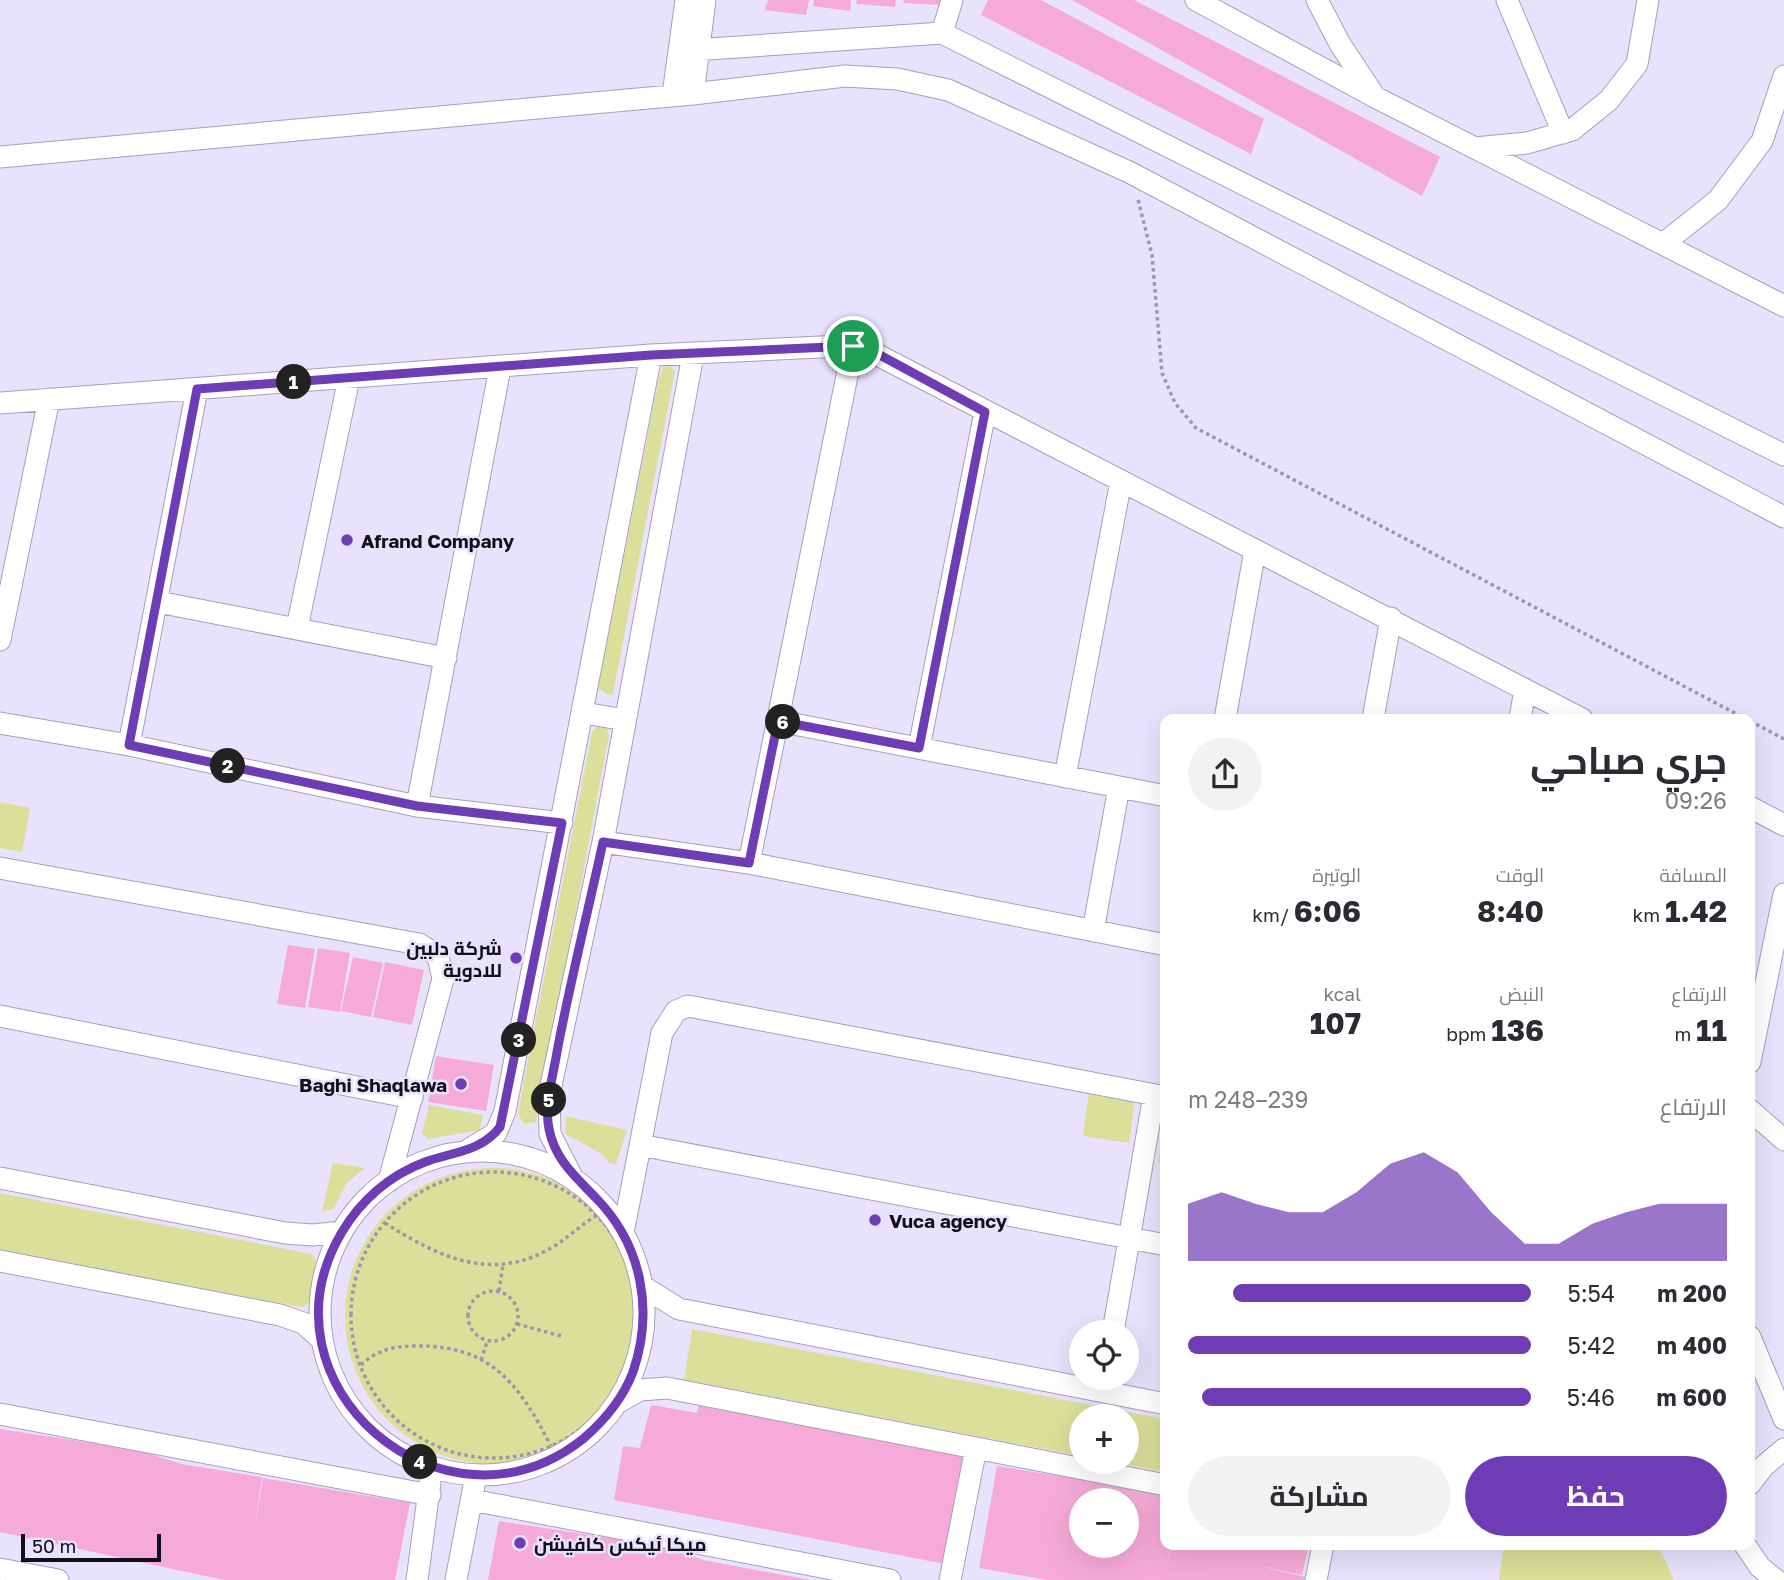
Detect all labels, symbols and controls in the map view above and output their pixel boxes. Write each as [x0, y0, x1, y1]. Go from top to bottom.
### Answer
pin [823, 316, 883, 376]
icon: arrive [834, 327, 872, 365]
pin: 1 [276, 364, 312, 400]
text: 1 [289, 370, 298, 393]
place label: Afrand Company [361, 529, 515, 552]
marker: Afrand Company [339, 532, 355, 548]
pin: 6 [766, 704, 800, 740]
text: 6 [776, 710, 789, 733]
button: share [1188, 737, 1262, 811]
text: جري صباحي [1530, 737, 1727, 782]
pin: 2 [210, 748, 246, 784]
text: 2 [222, 754, 233, 777]
text: 09:26 [1665, 786, 1727, 814]
text: الوتيرة [1312, 863, 1361, 886]
text: الوقت [1496, 863, 1544, 886]
text: المسافة [1659, 863, 1727, 886]
text: 6:06 [1294, 893, 1361, 929]
text: 8:40 [1477, 893, 1544, 929]
text: 1.42 [1665, 893, 1727, 929]
text: /km [1252, 903, 1294, 926]
text: km [1633, 903, 1665, 926]
place label: شركة دلبين للادوية [406, 936, 502, 982]
marker: شركة دلبين للادوية [508, 950, 524, 966]
text: kcal [1323, 982, 1361, 1005]
text: النبض [1499, 982, 1544, 1005]
text: الارتفاع [1671, 982, 1727, 1005]
text: 107 [1310, 1005, 1361, 1041]
text: 136 [1491, 1012, 1544, 1048]
text: 11 [1696, 1012, 1727, 1048]
text: bpm [1446, 1022, 1491, 1045]
text: m [1675, 1022, 1696, 1045]
pin: 3 [502, 1023, 536, 1058]
text: 3 [513, 1028, 524, 1051]
place label: Baghi Shaqlawa [299, 1073, 447, 1096]
marker: Baghi Shaqlawa [453, 1076, 469, 1092]
pin: 5 [532, 1082, 566, 1118]
text: 239–248 m [1188, 1085, 1308, 1113]
text: 5 [543, 1088, 554, 1111]
text: الارتفاع [1660, 1092, 1727, 1120]
place label: Vuca agency [889, 1209, 1008, 1232]
marker: Vuca agency [867, 1212, 883, 1228]
text: 5:54 [1567, 1279, 1615, 1307]
text: 200 m [1657, 1279, 1727, 1307]
map controls [1069, 1320, 1139, 1558]
button: locate [1069, 1320, 1139, 1390]
text: 5:42 [1567, 1331, 1615, 1359]
text: 400 m [1657, 1331, 1727, 1359]
text: 5:46 [1567, 1383, 1615, 1411]
text: 600 m [1657, 1383, 1727, 1411]
button: + [1069, 1404, 1139, 1474]
pin: 4 [402, 1444, 438, 1480]
text: 4 [414, 1450, 425, 1473]
button: مشاركة [1188, 1456, 1451, 1536]
button: حفظ [1465, 1456, 1727, 1536]
button: − [1069, 1488, 1139, 1558]
scale bar [21, 1531, 161, 1563]
place label: میکا ئیکس کافیشن [534, 1532, 706, 1556]
text: 50 m [32, 1534, 76, 1557]
marker: میکا ئیکس کافیشن [512, 1535, 528, 1551]

